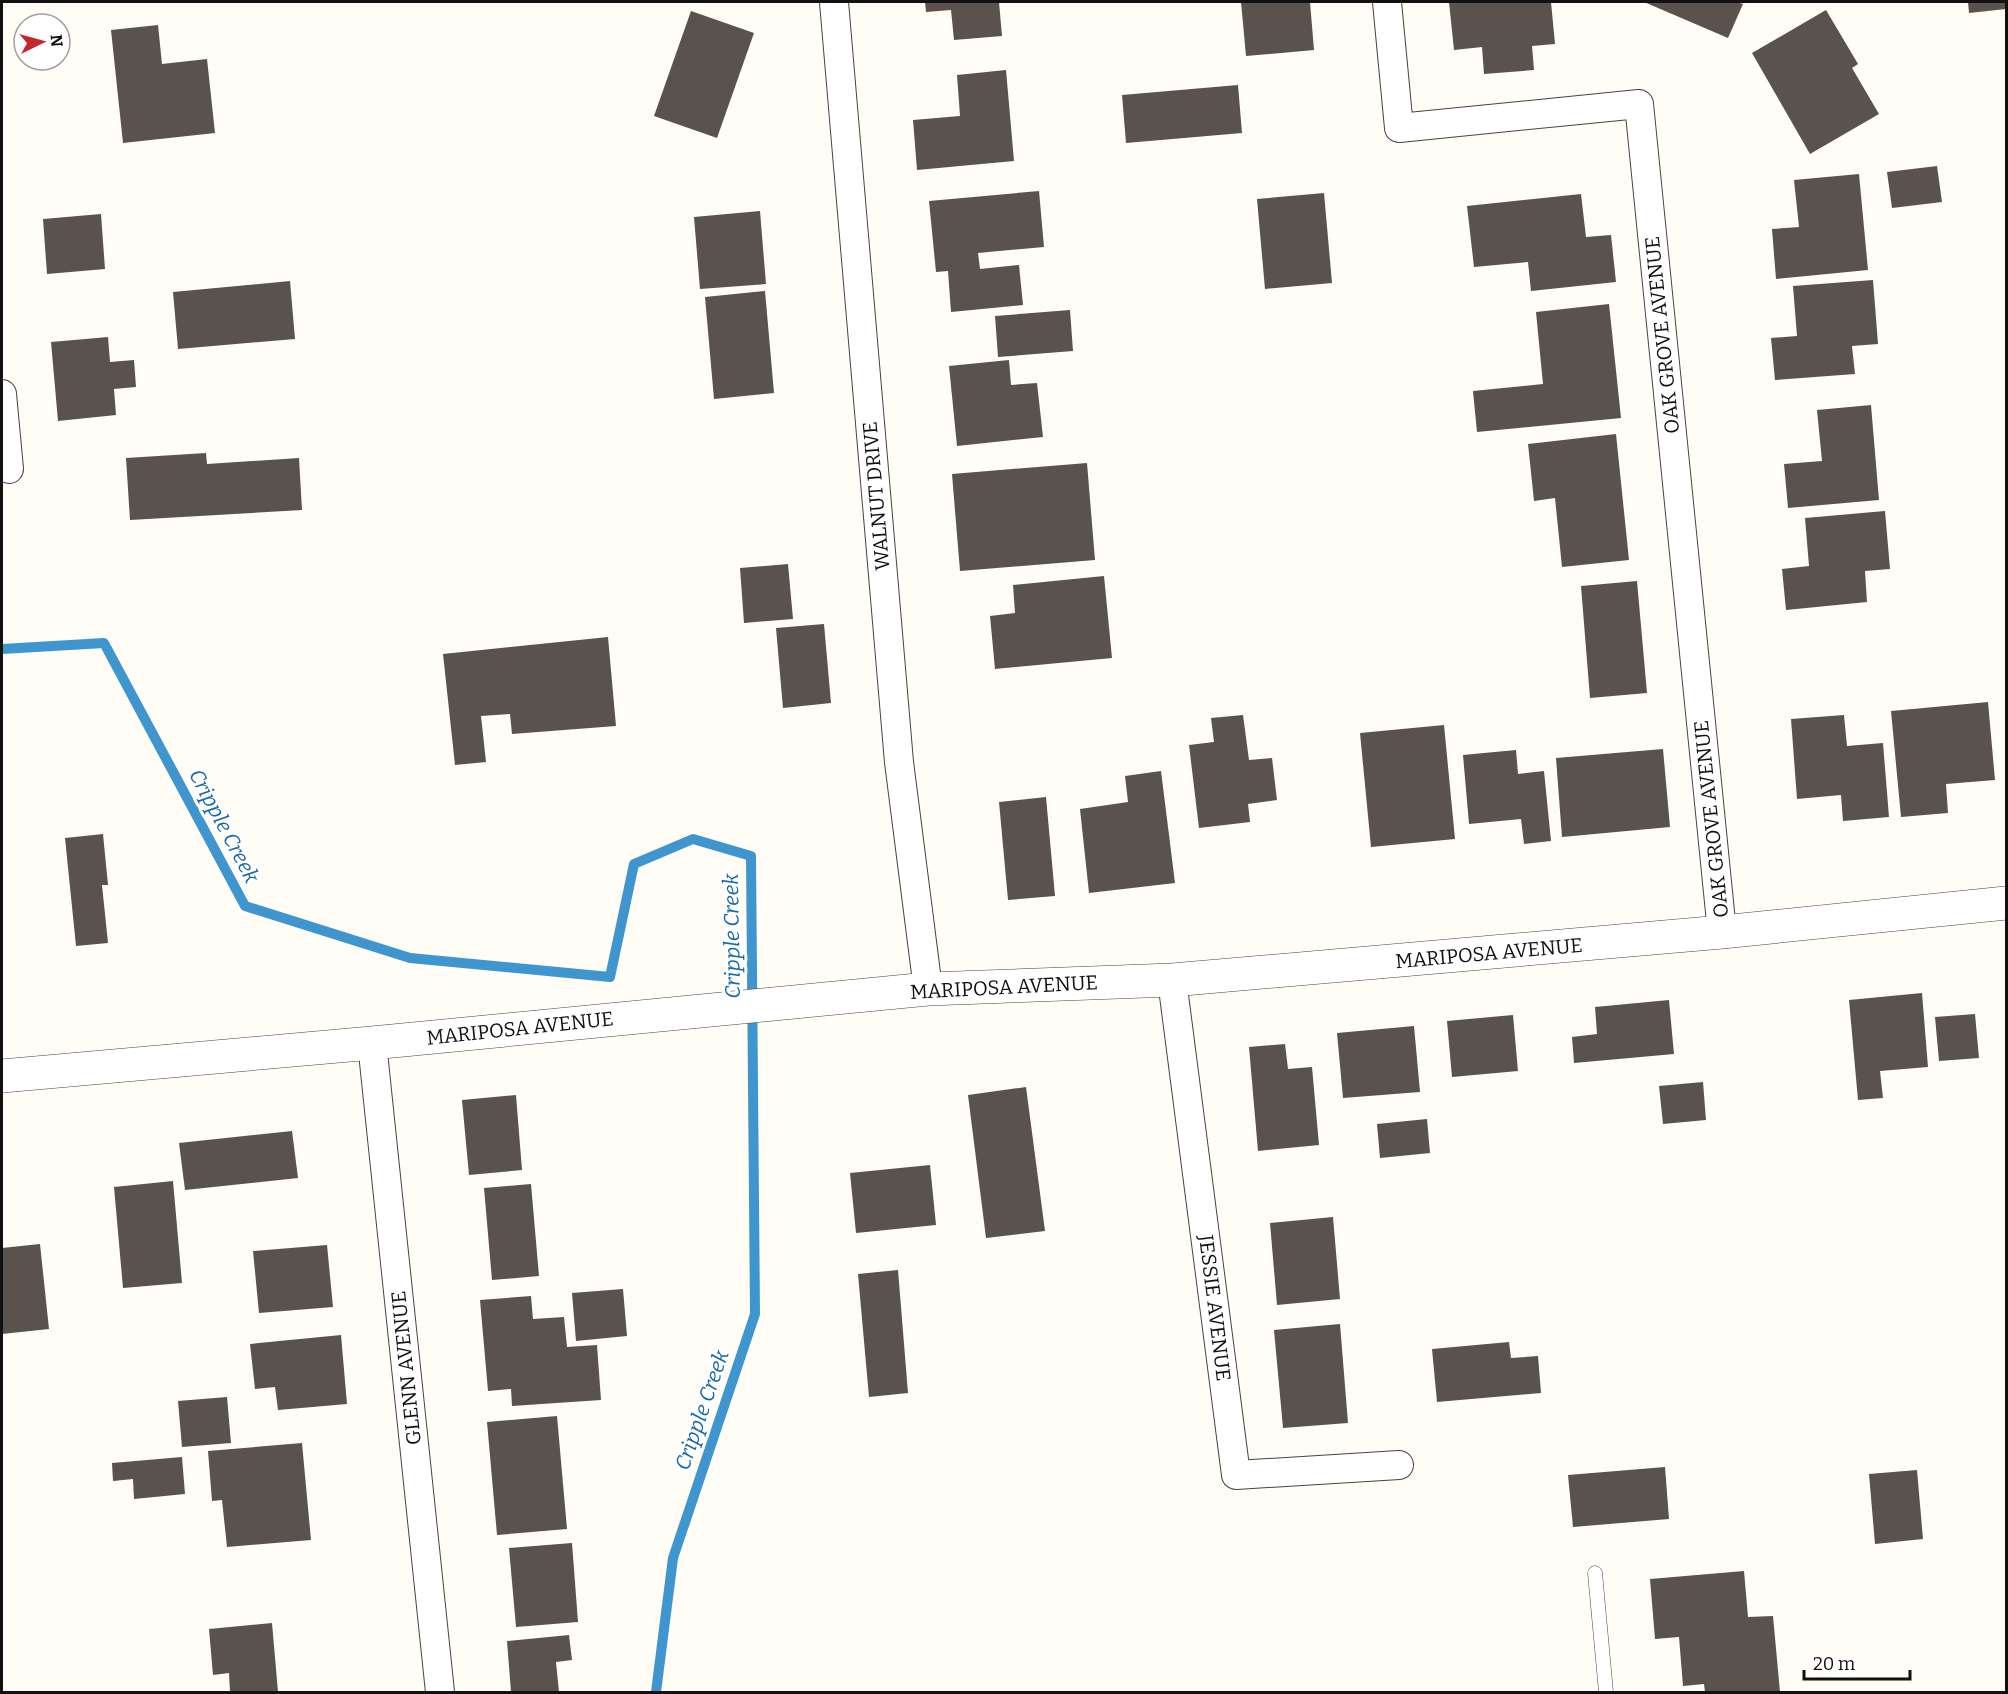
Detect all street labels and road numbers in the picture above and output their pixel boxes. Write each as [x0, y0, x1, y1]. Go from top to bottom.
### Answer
street label: OAK GROVE AVENUE [1640, 235, 1684, 435]
street label: WALNUT DRIVE [858, 421, 894, 571]
street label: OAK GROVE AVENUE [1689, 719, 1733, 919]
street label: MARIPOSA AVENUE [1394, 933, 1584, 973]
street label: MARIPOSA AVENUE [910, 970, 1098, 1004]
street label: MARIPOSA AVENUE [425, 1006, 615, 1050]
street label: JESSIE AVENUE [1194, 1233, 1236, 1382]
street label: GLENN AVENUE [386, 1290, 426, 1446]

